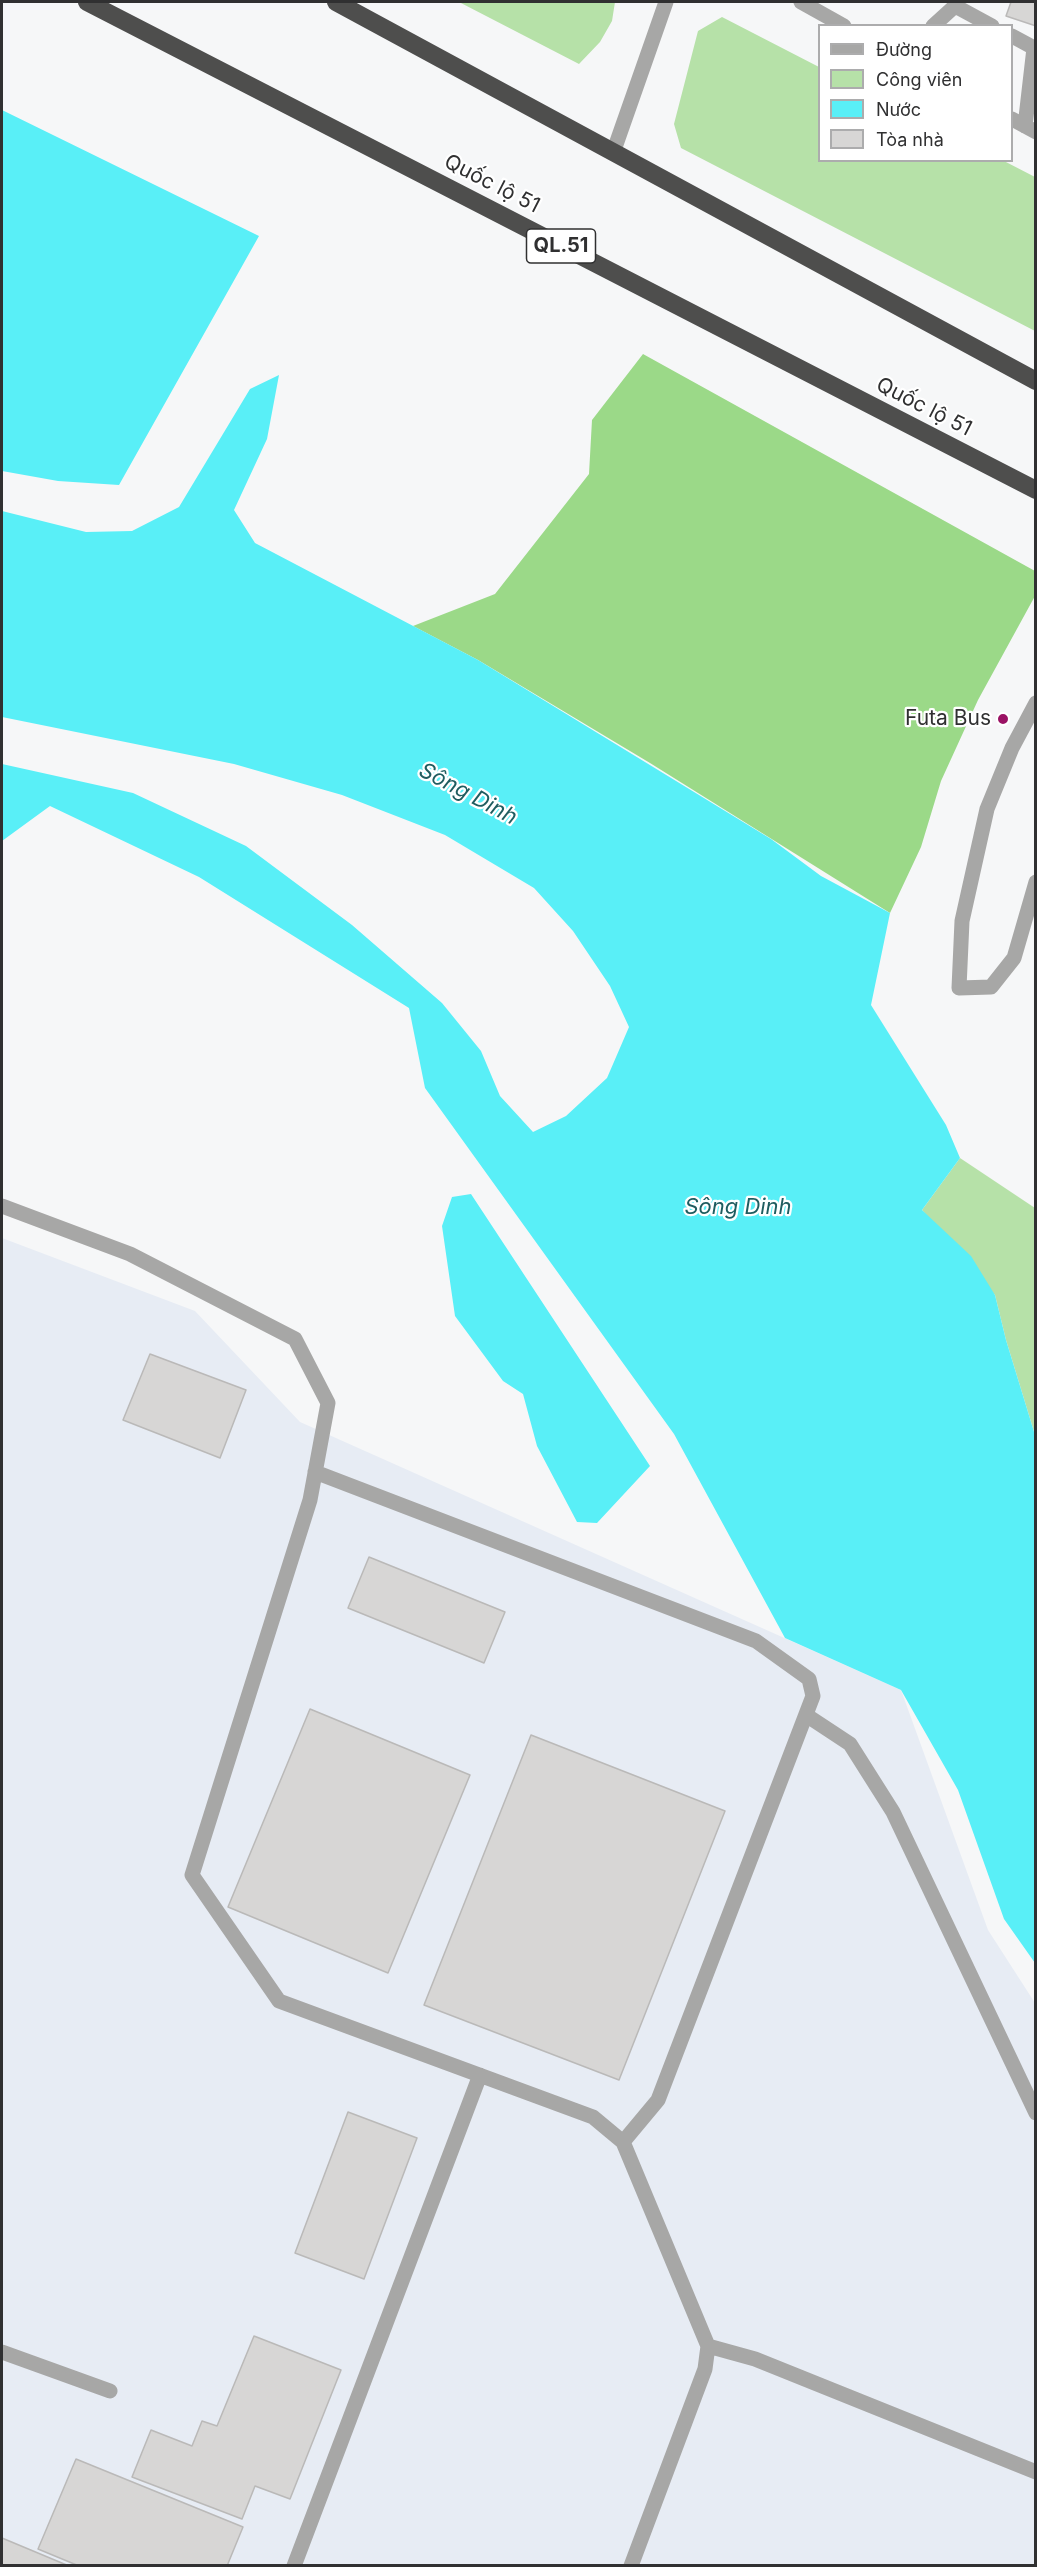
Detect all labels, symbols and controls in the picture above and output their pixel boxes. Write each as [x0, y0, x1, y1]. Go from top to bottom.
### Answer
legend [818, 24, 1013, 162]
text: Đường [876, 39, 932, 60]
text: Công viên [876, 69, 962, 90]
text: Nước [876, 99, 921, 120]
text: Tòa nhà [876, 129, 944, 150]
street label: Quốc lộ 51 [440, 149, 544, 219]
road number: QL.51 [526, 229, 596, 263]
street label: Quốc lộ 51 [872, 372, 976, 442]
place label: Futa Bus [905, 706, 991, 732]
marker: Futa Bus [996, 712, 1010, 726]
water label: Sông Dinh [414, 757, 522, 831]
water label: Sông Dinh [684, 1194, 792, 1220]

